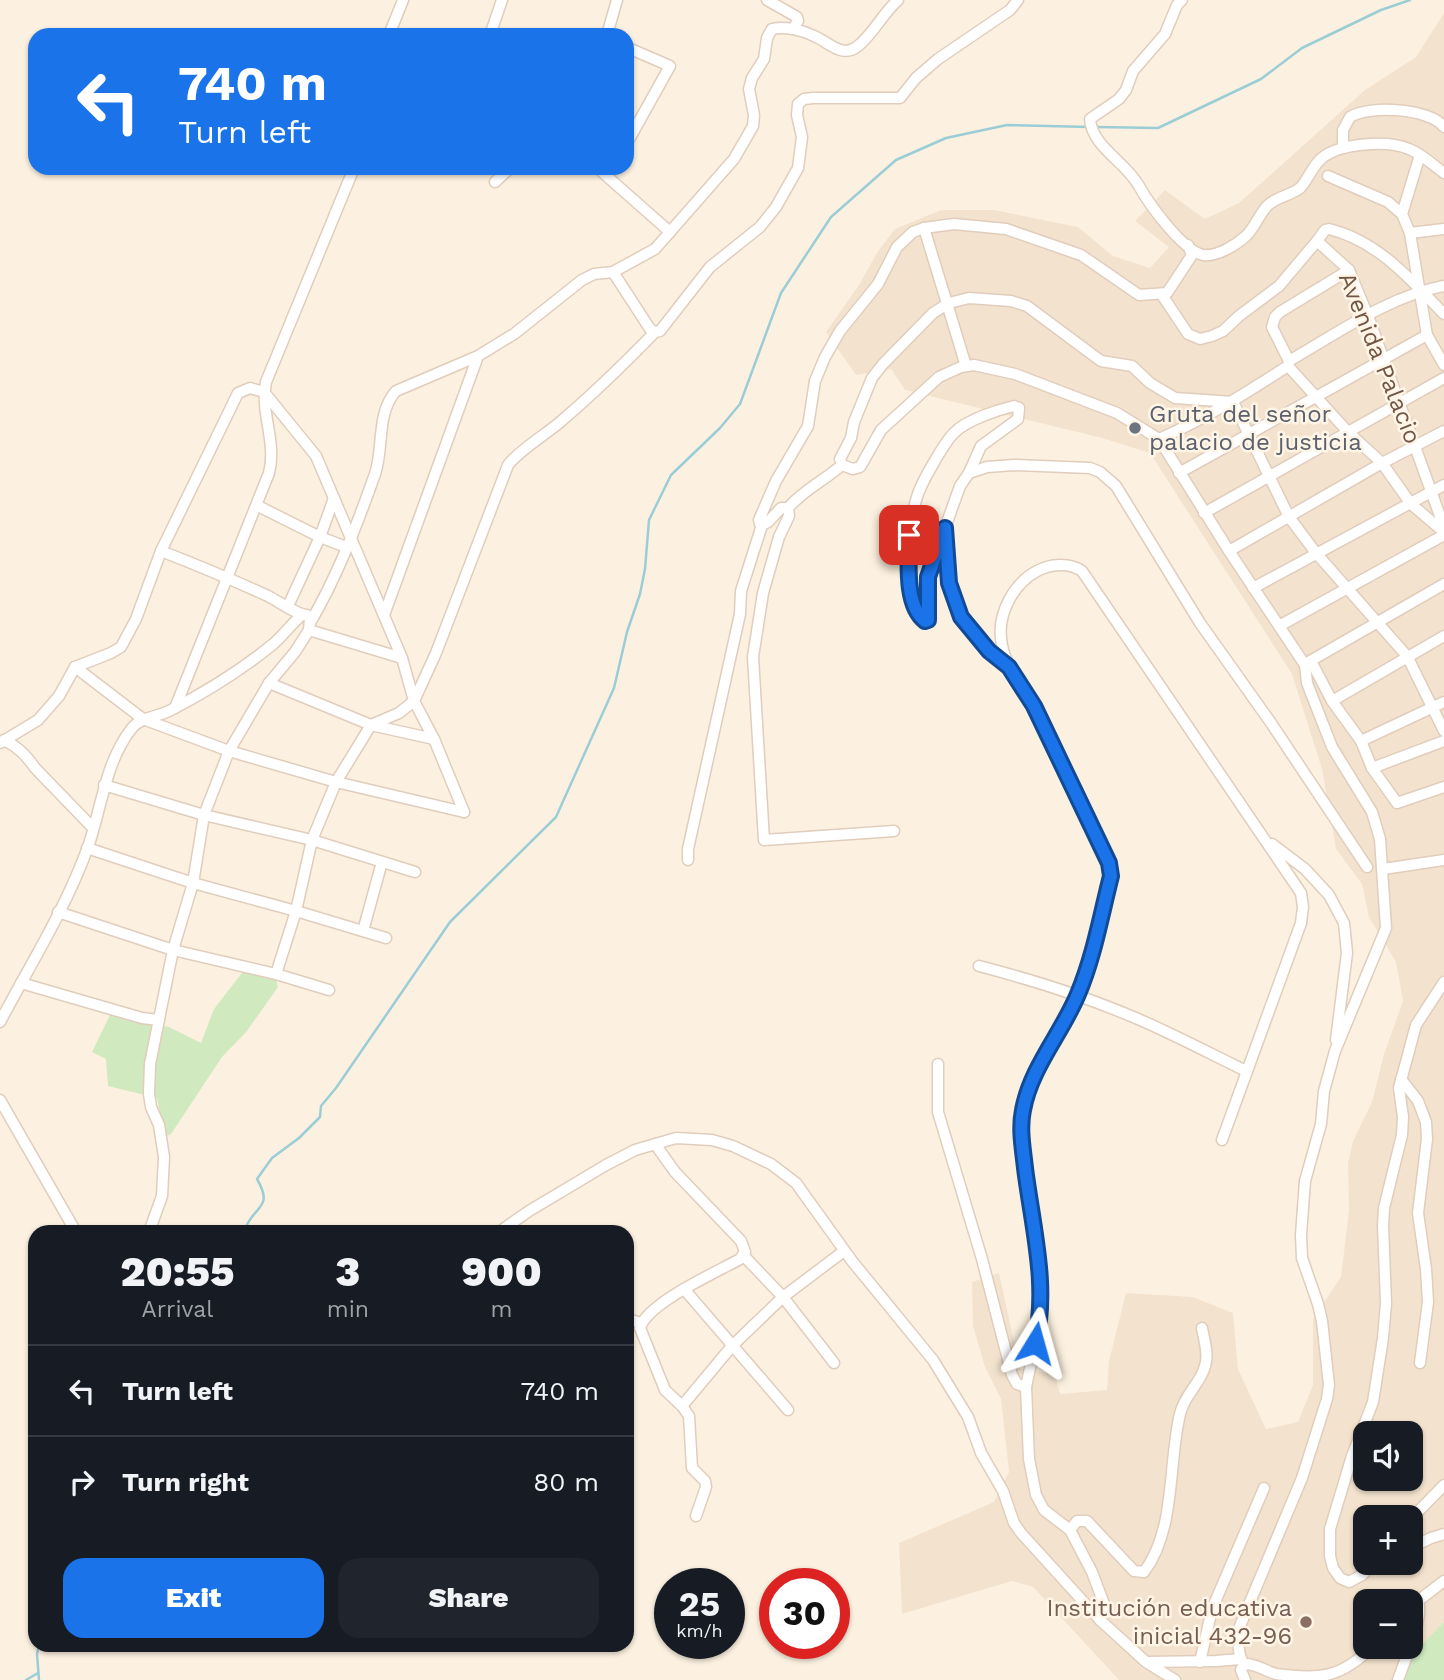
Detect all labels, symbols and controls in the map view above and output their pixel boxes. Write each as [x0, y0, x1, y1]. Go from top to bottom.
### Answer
text: 740 m [178, 54, 327, 112]
icon: left [63, 56, 154, 147]
text: Turn left [178, 113, 311, 151]
street label: Avenida Palacio [1333, 268, 1427, 448]
place label: Gruta del señor palacio de justicia [1149, 400, 1362, 456]
marker: Gruta del señor palacio de justicia [1127, 420, 1143, 436]
pin [879, 505, 939, 565]
icon: arrive [890, 516, 928, 554]
text: 20:55 [120, 1247, 235, 1296]
text: 3 [335, 1247, 360, 1296]
text: 900 [461, 1247, 542, 1296]
text: Arrival [141, 1296, 213, 1323]
text: min [327, 1296, 369, 1323]
text: m [491, 1296, 512, 1323]
position arrow [998, 1306, 1072, 1380]
icon: left [63, 1372, 101, 1410]
text: Turn left [122, 1376, 233, 1406]
text: 740 m [520, 1376, 599, 1406]
map controls [1353, 1421, 1423, 1659]
button: sound [1353, 1421, 1423, 1491]
icon: right [63, 1463, 101, 1501]
text: Turn right [122, 1467, 249, 1497]
text: 80 m [533, 1467, 599, 1497]
button: + [1353, 1505, 1423, 1575]
button: Exit [63, 1558, 324, 1638]
button: Share [338, 1558, 599, 1638]
speed limit sign: 30 [759, 1568, 850, 1659]
text: 25 [679, 1583, 720, 1625]
button: − [1353, 1589, 1423, 1659]
place label: Institución educativa inicial 432-96 [1047, 1594, 1292, 1650]
marker: Institución educativa inicial 432-96 [1298, 1614, 1314, 1630]
text: km/h [676, 1620, 723, 1641]

